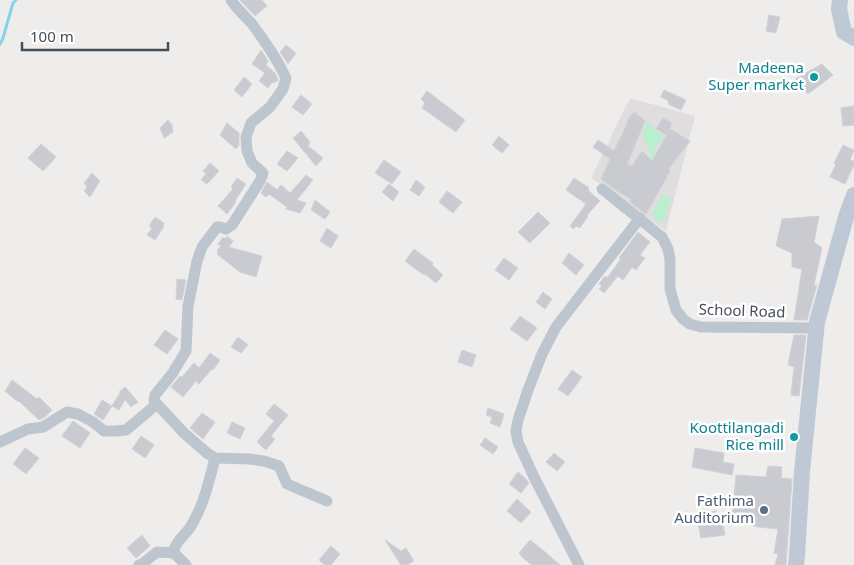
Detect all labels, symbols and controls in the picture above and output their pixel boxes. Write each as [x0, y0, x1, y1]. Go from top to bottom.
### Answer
scale bar [22, 20, 169, 52]
text: 100 m [30, 26, 74, 46]
place label: Madeena Super market [708, 57, 805, 94]
marker: Madeena Super market [808, 71, 820, 83]
street label: School Road [698, 298, 786, 322]
place label: Koottilangadi Rice mill [690, 417, 784, 454]
marker: Koottilangadi Rice mill [788, 431, 800, 443]
place label: Fathima Auditorium [674, 490, 754, 527]
marker: Fathima Auditorium [758, 504, 770, 516]

